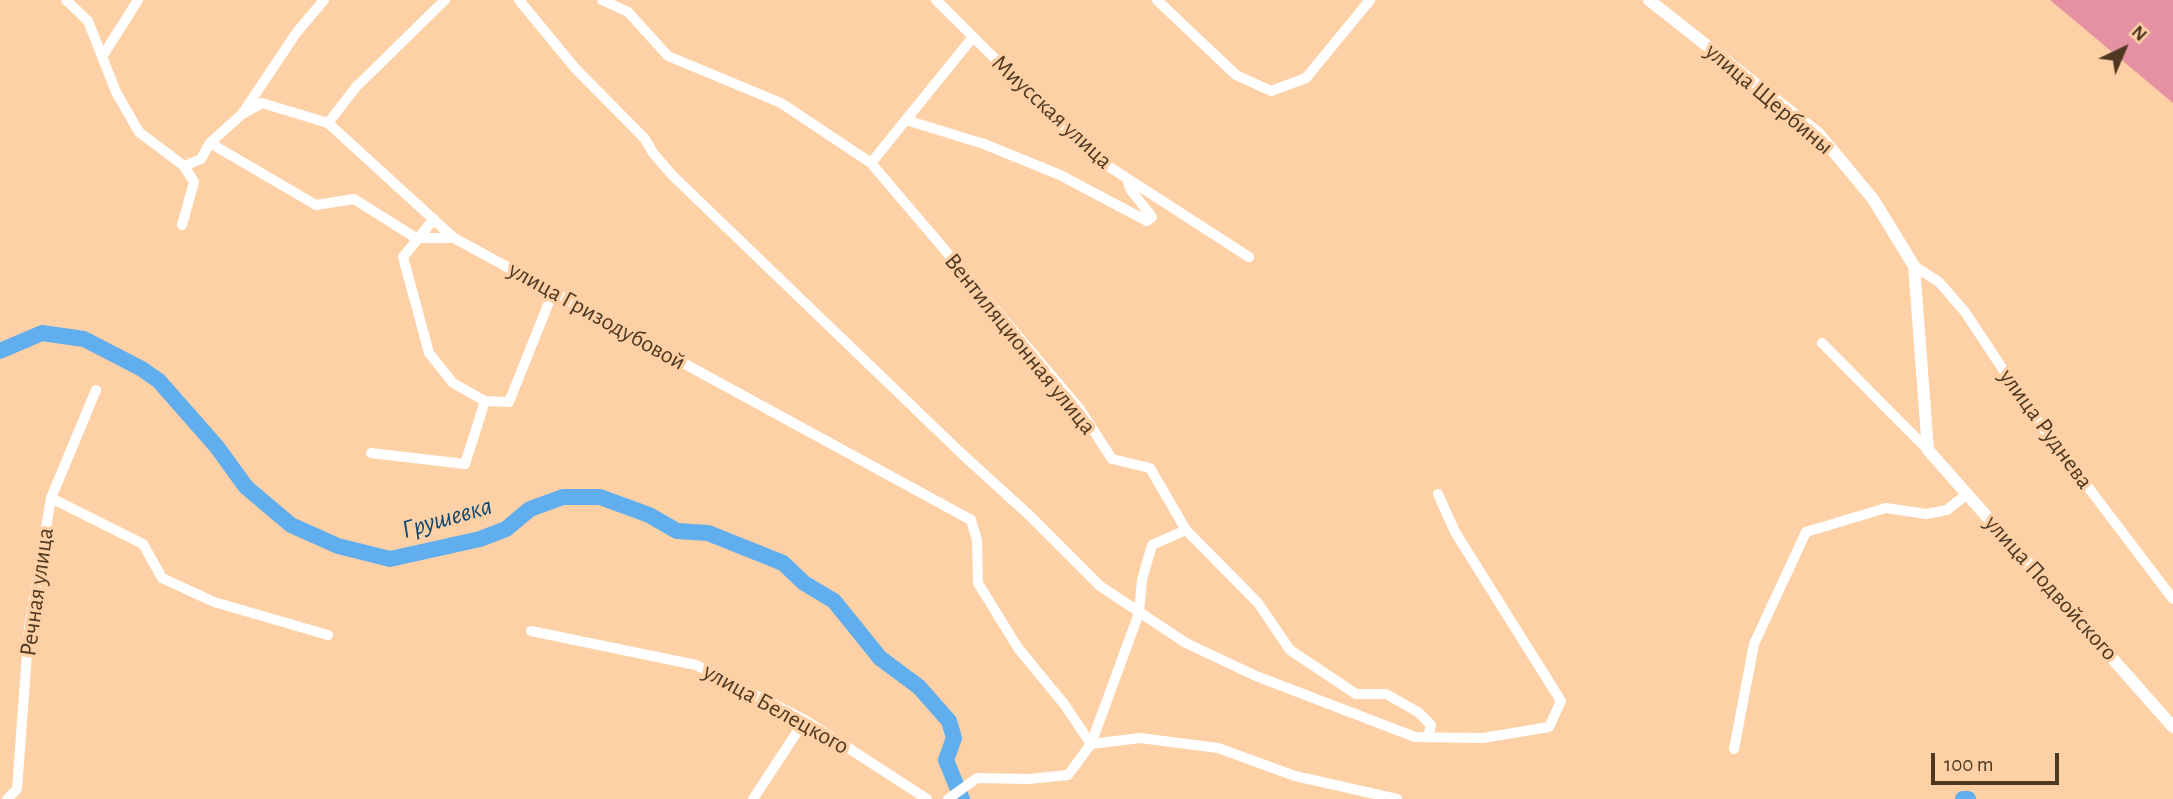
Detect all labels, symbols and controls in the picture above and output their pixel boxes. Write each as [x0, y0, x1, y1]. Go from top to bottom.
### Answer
north arrow [2089, 14, 2159, 84]
text: N [2128, 22, 2150, 45]
street label: улица Щербины [1699, 37, 1839, 161]
street label: Миусская улица [986, 49, 1118, 175]
street label: Вентиляционная улица [938, 247, 1102, 441]
street label: улица Гризодубовой [503, 255, 691, 377]
street label: улица Руднева [1993, 363, 2099, 495]
water label: Грушевка [398, 490, 496, 546]
street label: улица Подвойского [1978, 509, 2124, 667]
street label: Речная улица [14, 526, 60, 658]
street label: улица Белецкого [698, 657, 854, 761]
scale bar [1935, 740, 2063, 784]
text: 100 m [1944, 754, 1994, 775]

